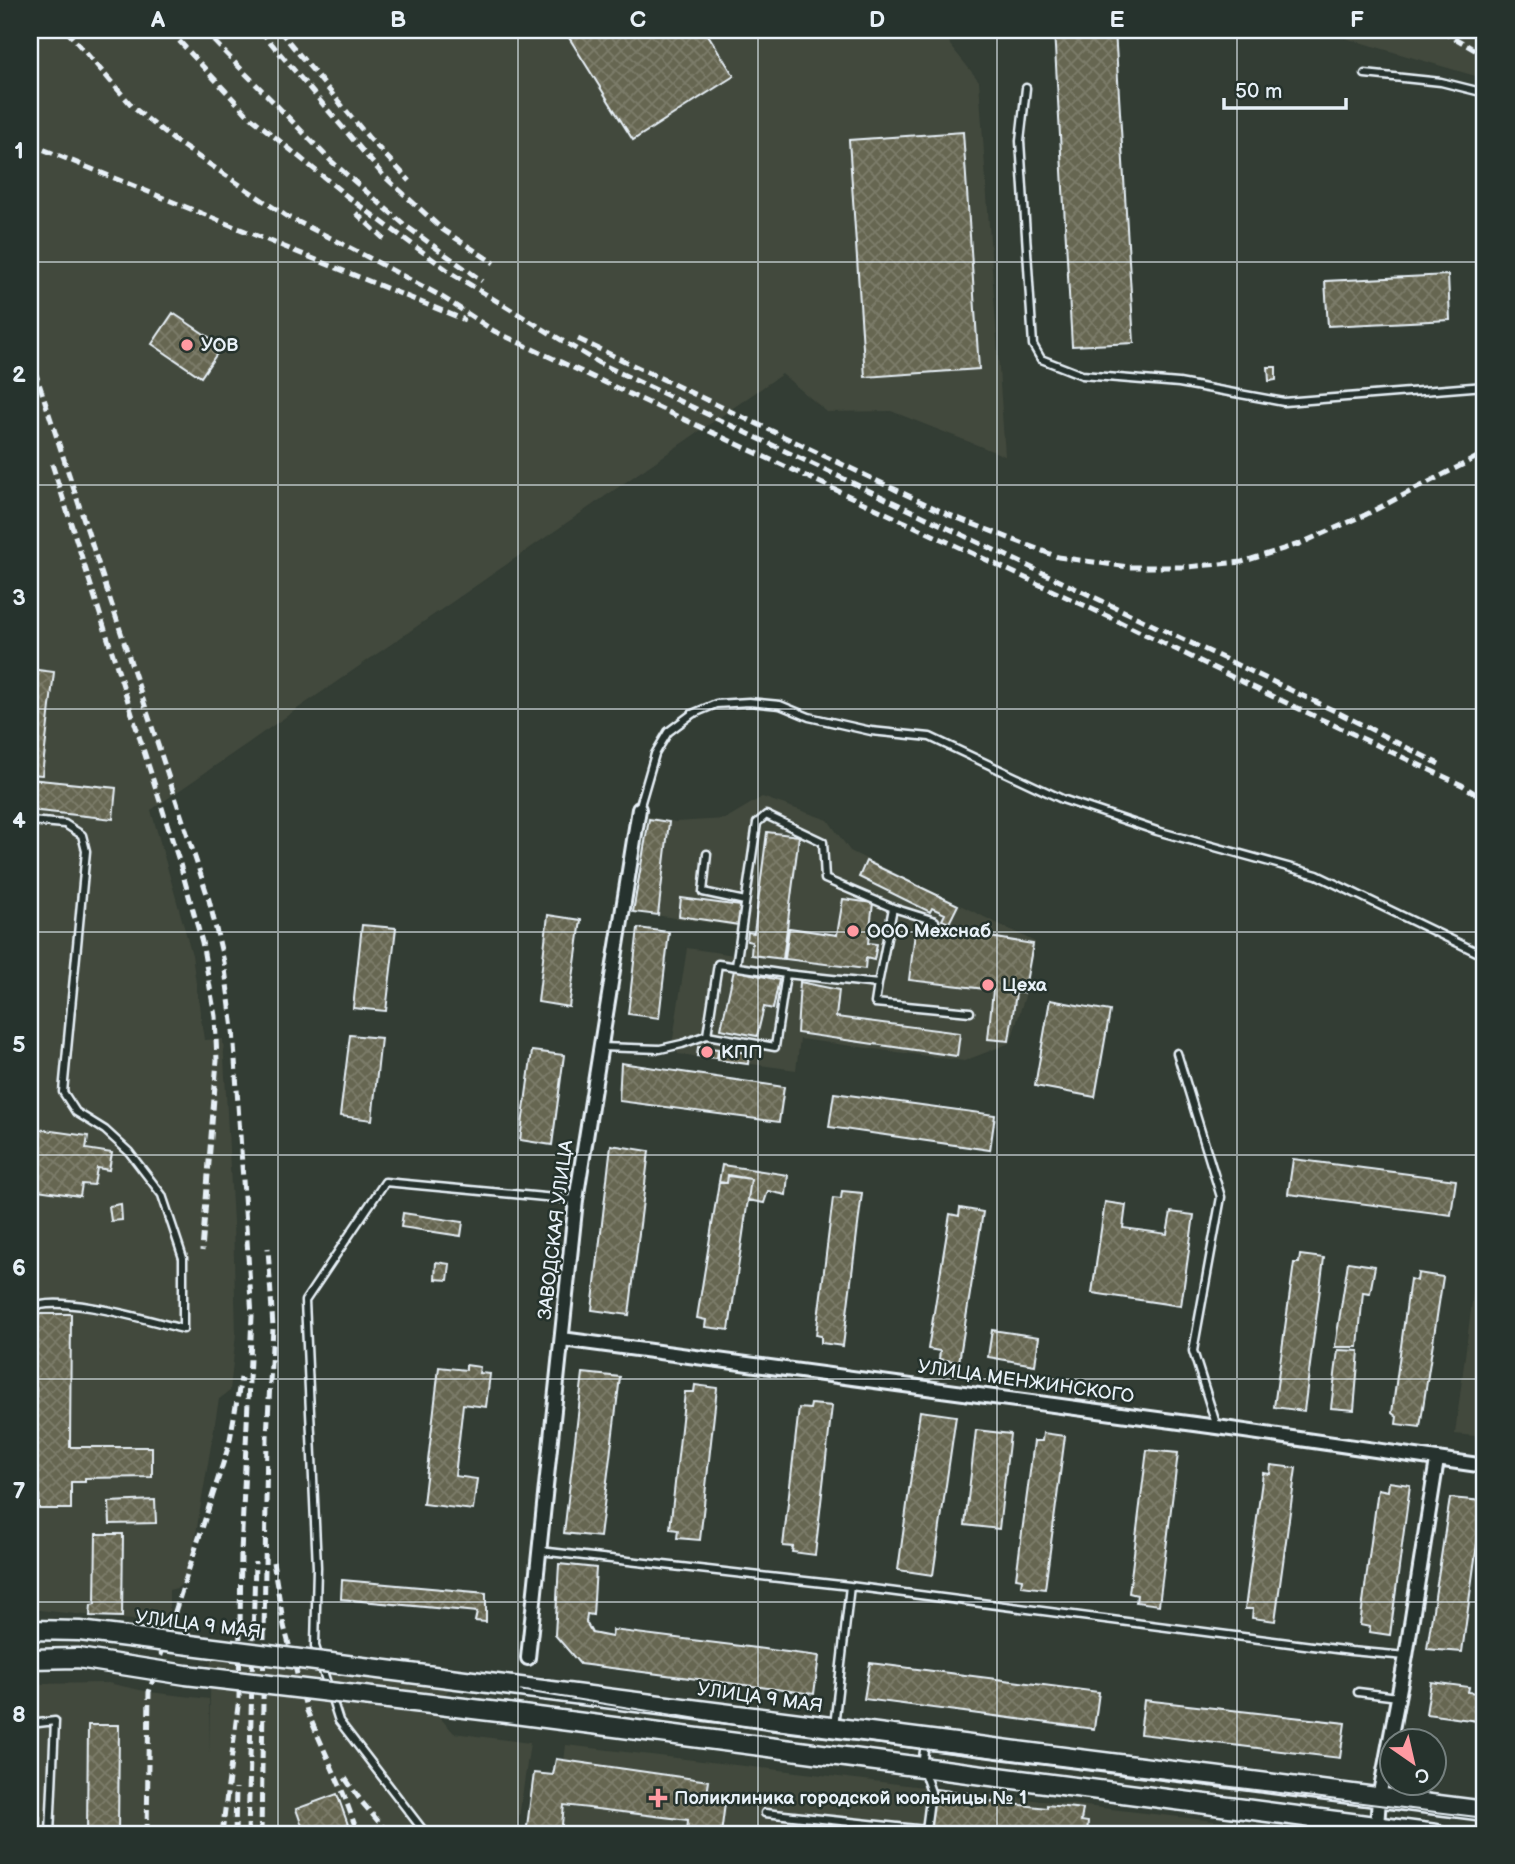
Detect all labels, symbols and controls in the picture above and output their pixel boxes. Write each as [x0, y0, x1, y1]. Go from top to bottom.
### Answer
text: A [150, 6, 166, 34]
text: B [390, 6, 406, 34]
text: C [630, 6, 646, 34]
text: D [869, 6, 885, 34]
text: E [1110, 6, 1125, 34]
text: F [1350, 6, 1364, 34]
scale bar [1224, 66, 1347, 110]
text: 50 m [1235, 79, 1282, 104]
text: 1 [14, 137, 24, 165]
place label: УОВ [201, 334, 239, 357]
marker: УОВ [179, 337, 195, 353]
text: 2 [12, 361, 26, 389]
text: 3 [12, 584, 26, 612]
text: 4 [12, 807, 26, 835]
place label: ООО Мехснаб [867, 920, 991, 943]
marker: ООО Мехснаб [845, 923, 861, 939]
place label: Цеха [1002, 974, 1048, 997]
marker: Цеха [980, 977, 996, 993]
text: 5 [12, 1031, 26, 1059]
place label: КПП [721, 1041, 763, 1064]
marker: КПП [699, 1044, 715, 1060]
street label: ЗАВОДСКАЯ УЛИЦА [534, 1138, 578, 1321]
text: 6 [12, 1254, 26, 1282]
street label: УЛИЦА МЕНЖИНСКОГО [916, 1355, 1136, 1409]
text: 7 [13, 1477, 26, 1505]
street label: УЛИЦА 9 МАЯ [134, 1606, 262, 1644]
street label: УЛИЦА 9 МАЯ [696, 1678, 824, 1718]
text: 8 [12, 1701, 26, 1729]
north arrow [1378, 1728, 1448, 1798]
text: С [1410, 1762, 1434, 1788]
place label: Поликлиника городской юольницы № 1 [674, 1787, 1027, 1810]
marker: Поликлиника городской юольницы № 1 [648, 1788, 668, 1808]

